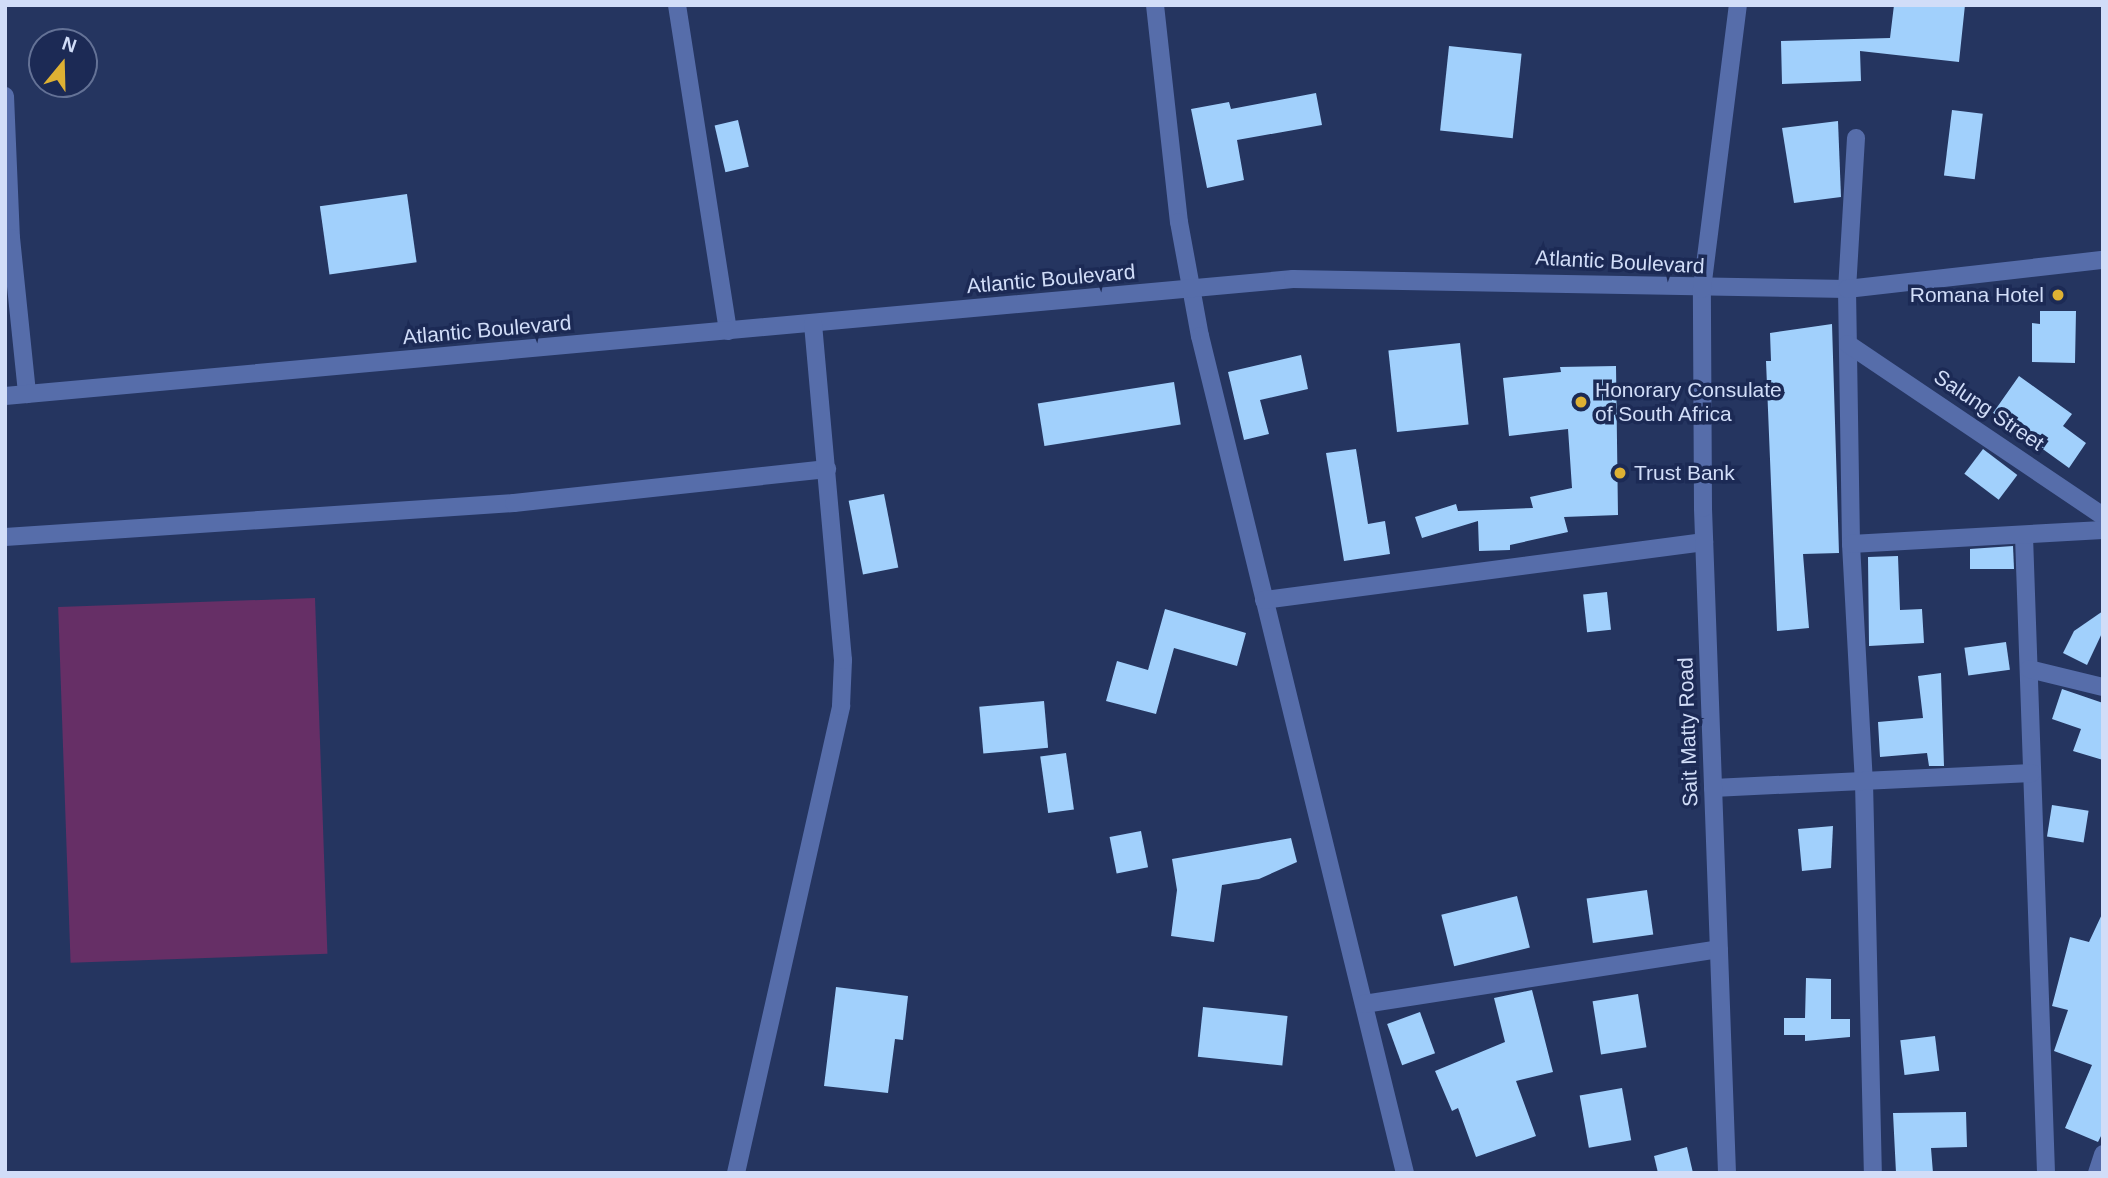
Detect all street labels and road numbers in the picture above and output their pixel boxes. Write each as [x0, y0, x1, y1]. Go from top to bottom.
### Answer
street label: Atlantic Boulevard [1535, 245, 1705, 279]
street label: Atlantic Boulevard [966, 259, 1136, 299]
street label: Atlantic Boulevard [402, 310, 572, 350]
street label: Salung Street [1929, 364, 2049, 456]
street label: Sait Matty Road [1673, 657, 1703, 807]

